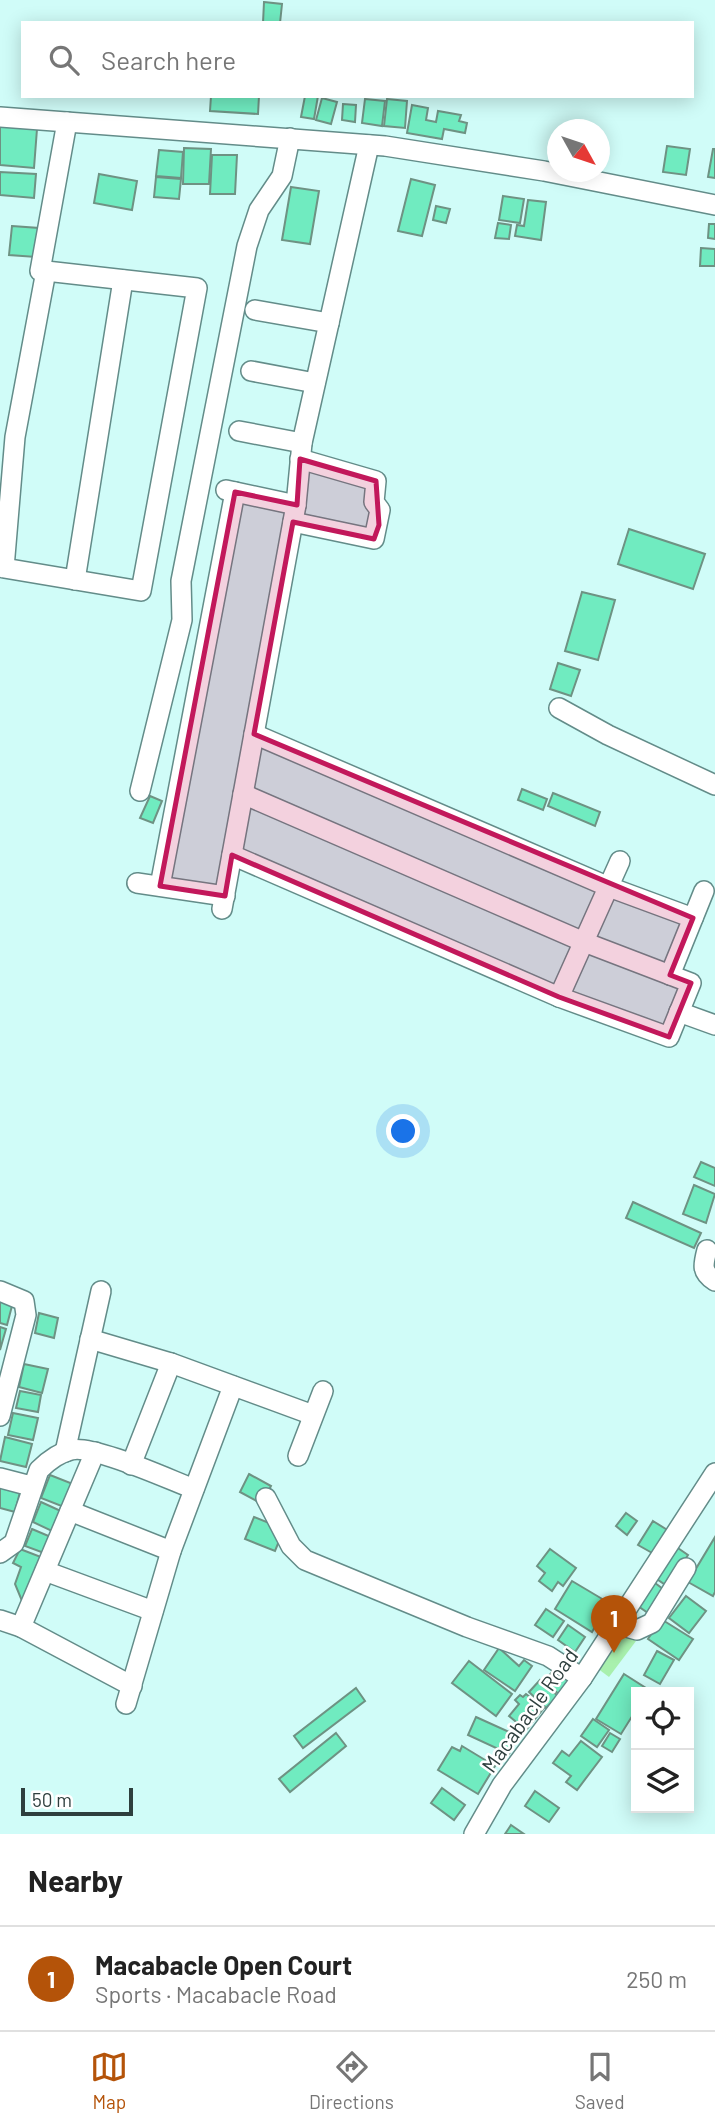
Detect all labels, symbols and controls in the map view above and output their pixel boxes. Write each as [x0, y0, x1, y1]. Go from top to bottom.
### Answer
search box [21, 21, 694, 98]
icon: search [45, 41, 83, 79]
text: Search here [101, 44, 236, 75]
north arrow [547, 119, 610, 182]
your location [386, 1114, 420, 1148]
pin: 1 [591, 1595, 637, 1653]
street label: Macabacle Road [476, 1643, 582, 1777]
map controls [631, 1687, 694, 1813]
button: locate [631, 1687, 694, 1750]
button: layers [631, 1750, 694, 1813]
scale bar [21, 1785, 133, 1817]
text: 50 m [32, 1788, 72, 1811]
text: Nearby [28, 1862, 123, 1898]
text: Macabacle Open Court [95, 1949, 352, 1980]
text: 1 [47, 1965, 55, 1993]
text: 250 m [626, 1965, 687, 1993]
text: Sports · Macabacle Road [95, 1980, 337, 2008]
tab: Map [90, 2048, 128, 2113]
tab: Directions [309, 2048, 394, 2113]
tab: Saved [575, 2048, 625, 2113]

